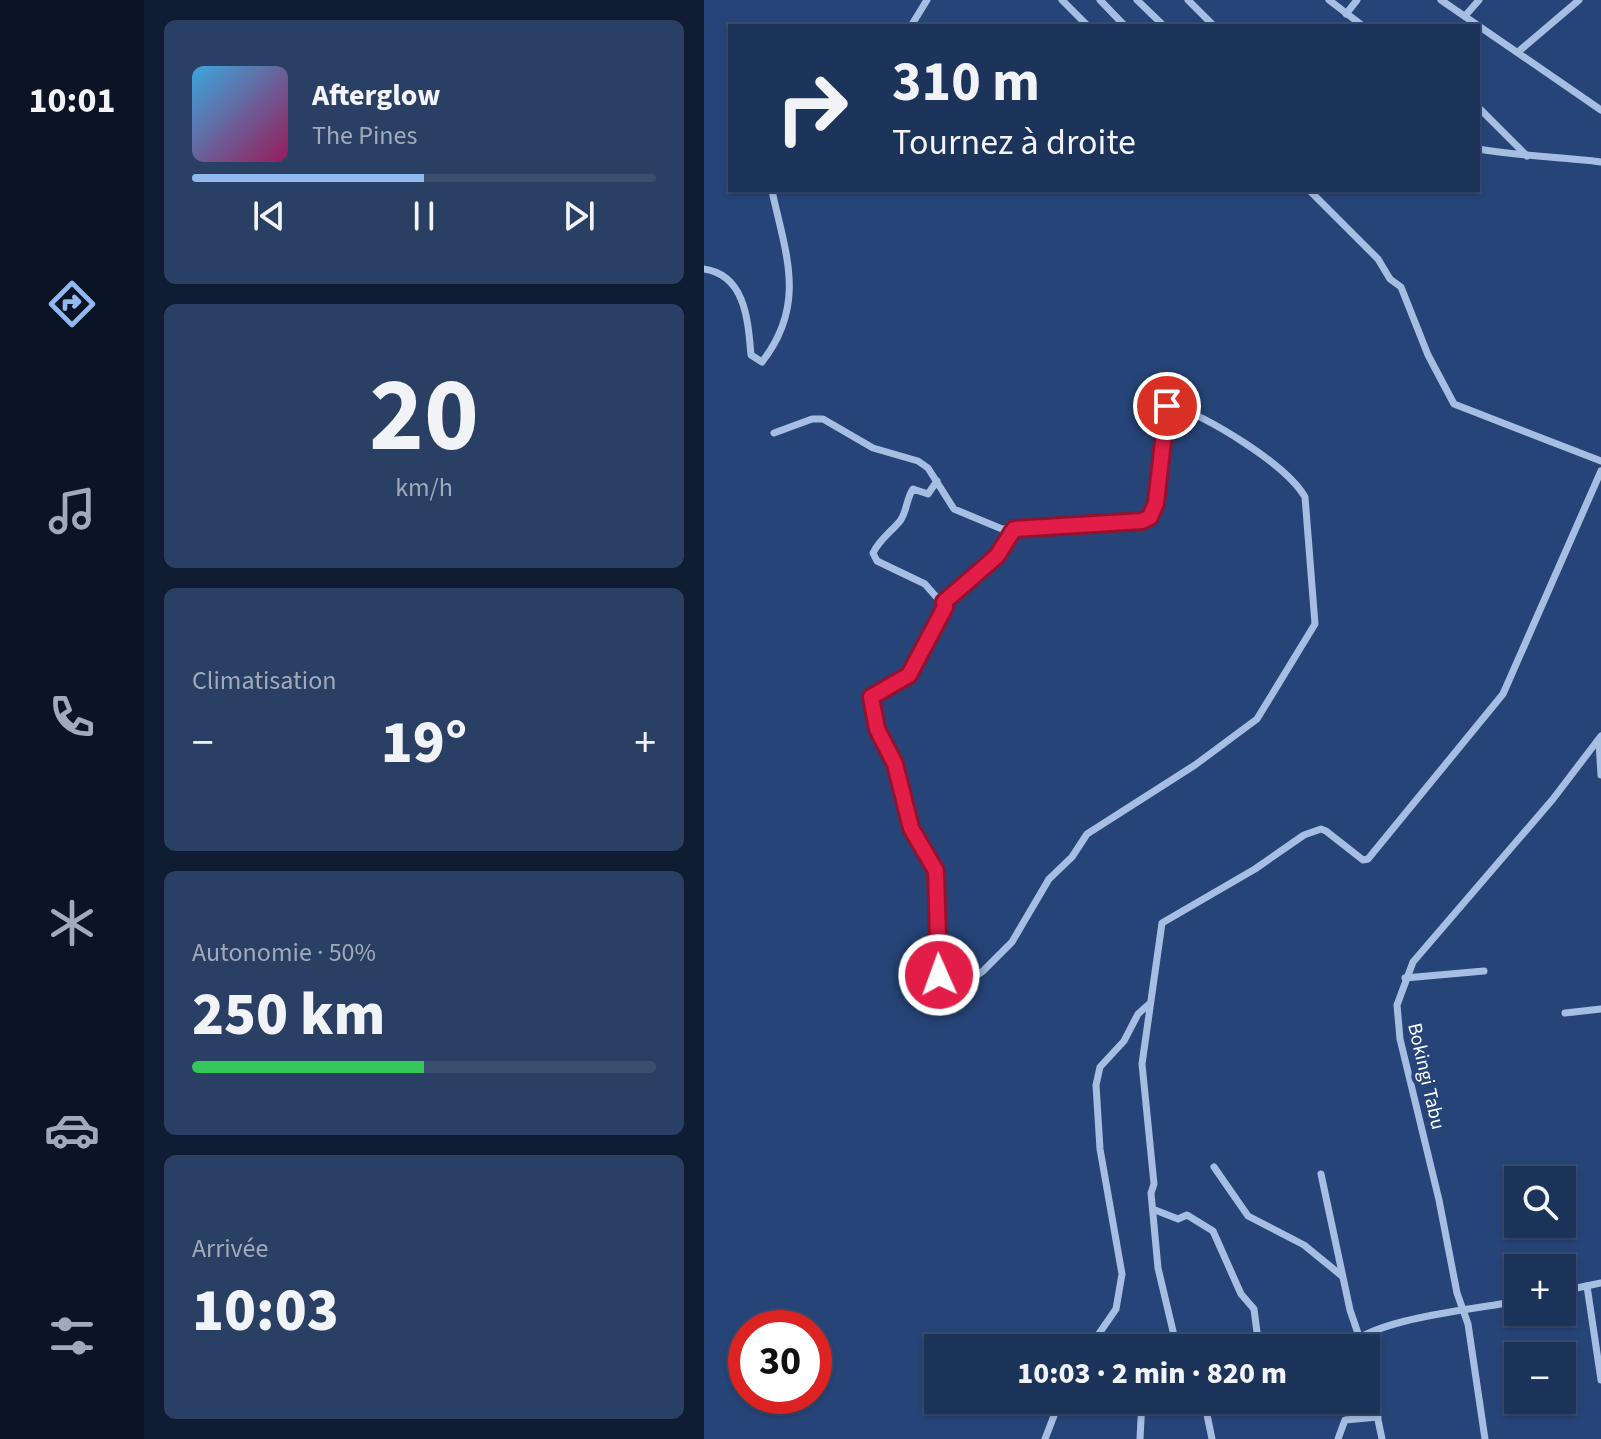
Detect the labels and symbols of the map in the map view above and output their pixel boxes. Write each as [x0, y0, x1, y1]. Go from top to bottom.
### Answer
pin [1133, 372, 1201, 440]
position arrow [897, 933, 981, 1017]
street label: Bokingi Tabu [1400, 1020, 1452, 1132]
speed limit sign: 30 [728, 1310, 832, 1414]

